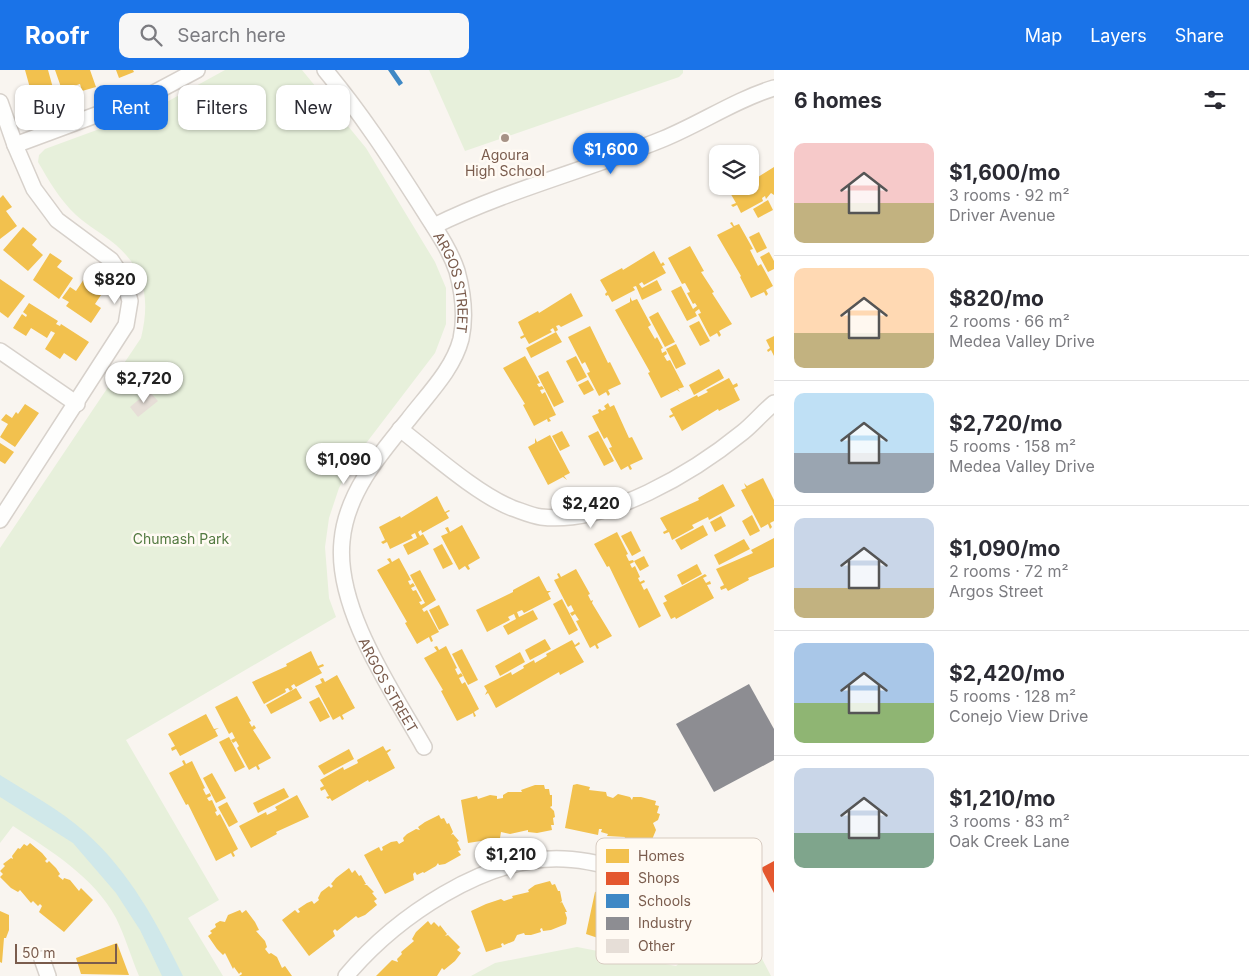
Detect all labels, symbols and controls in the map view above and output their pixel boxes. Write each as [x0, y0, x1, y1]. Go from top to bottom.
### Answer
search box [119, 13, 469, 58]
text: Roofr [25, 21, 89, 50]
icon: search [137, 21, 165, 49]
text: Search here [177, 24, 286, 47]
text: Map [1025, 25, 1062, 46]
text: Layers [1090, 25, 1147, 46]
text: Share [1175, 25, 1224, 46]
chip: Buy [15, 85, 84, 130]
chip: Rent [94, 85, 168, 130]
chip: Filters [178, 85, 266, 130]
chip: New [276, 85, 350, 130]
icon: filters [1201, 86, 1229, 114]
text: 6 homes [794, 88, 882, 113]
marker: Agoura High School [499, 132, 511, 144]
pin: $1,600 [570, 132, 652, 175]
text: $1,600 [584, 139, 638, 159]
map controls [709, 145, 759, 195]
button: layers [709, 145, 759, 195]
place label: Agoura High School [465, 146, 545, 179]
text: $1,600/mo [949, 160, 1060, 185]
icon: home [834, 163, 894, 223]
text: 3 rooms · 92 m² [949, 185, 1070, 205]
text: Driver Avenue [949, 205, 1055, 225]
street label: ARGOS STREET [431, 228, 472, 334]
pin: $820 [85, 262, 145, 305]
text: $820 [94, 269, 136, 289]
text: $820/mo [949, 286, 1044, 311]
icon: home [834, 288, 894, 348]
text: 2 rooms · 66 m² [949, 311, 1070, 331]
text: Medea Valley Drive [949, 331, 1095, 351]
pin: $2,720 [103, 362, 185, 404]
text: $2,720 [116, 368, 172, 388]
text: $2,720/mo [949, 411, 1062, 436]
icon: home [834, 413, 894, 473]
text: 5 rooms · 158 m² [949, 436, 1076, 456]
pin: $1,090 [303, 442, 385, 485]
text: $1,090 [317, 449, 371, 469]
text: Medea Valley Drive [949, 456, 1095, 476]
pin: $2,420 [550, 486, 632, 529]
text: $2,420 [562, 493, 620, 513]
park label: Chumash Park [133, 530, 230, 547]
text: $1,090/mo [949, 536, 1060, 561]
icon: home [834, 538, 894, 598]
text: 2 rooms · 72 m² [949, 561, 1069, 581]
text: Argos Street [949, 581, 1043, 601]
street label: ARGOS STREET [356, 635, 422, 735]
text: $2,420/mo [949, 661, 1065, 686]
icon: home [834, 663, 894, 723]
text: 5 rooms · 128 m² [949, 686, 1076, 706]
text: Conejo View Drive [949, 706, 1088, 726]
text: $1,210/mo [949, 786, 1055, 811]
icon: home [834, 788, 894, 848]
text: 3 rooms · 83 m² [949, 811, 1070, 831]
text: Oak Creek Lane [949, 831, 1070, 851]
pin: $1,210 [470, 838, 552, 880]
legend [596, 838, 762, 964]
text: $1,210 [486, 844, 536, 864]
text: Homes [638, 847, 685, 864]
text: Shops [638, 869, 680, 886]
text: Schools [638, 892, 691, 909]
text: Industry [638, 914, 692, 931]
text: Other [638, 937, 675, 954]
scale bar [15, 941, 118, 964]
text: 50 m [22, 944, 56, 961]

